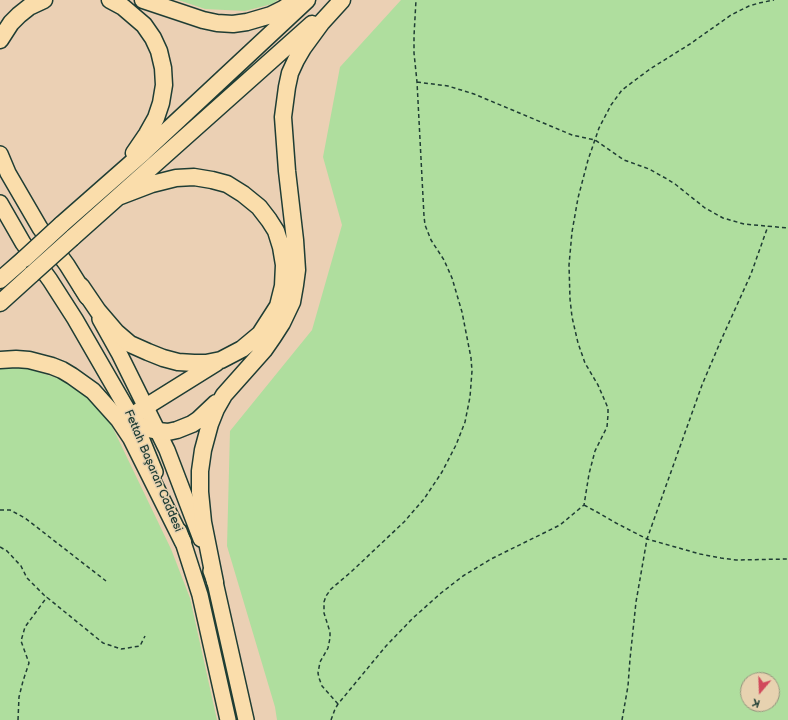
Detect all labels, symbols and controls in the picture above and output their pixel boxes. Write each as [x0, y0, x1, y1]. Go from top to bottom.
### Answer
street label: Fettah Başaran Caddesi [121, 408, 185, 534]
north arrow [740, 672, 780, 712]
text: K [751, 696, 762, 710]

